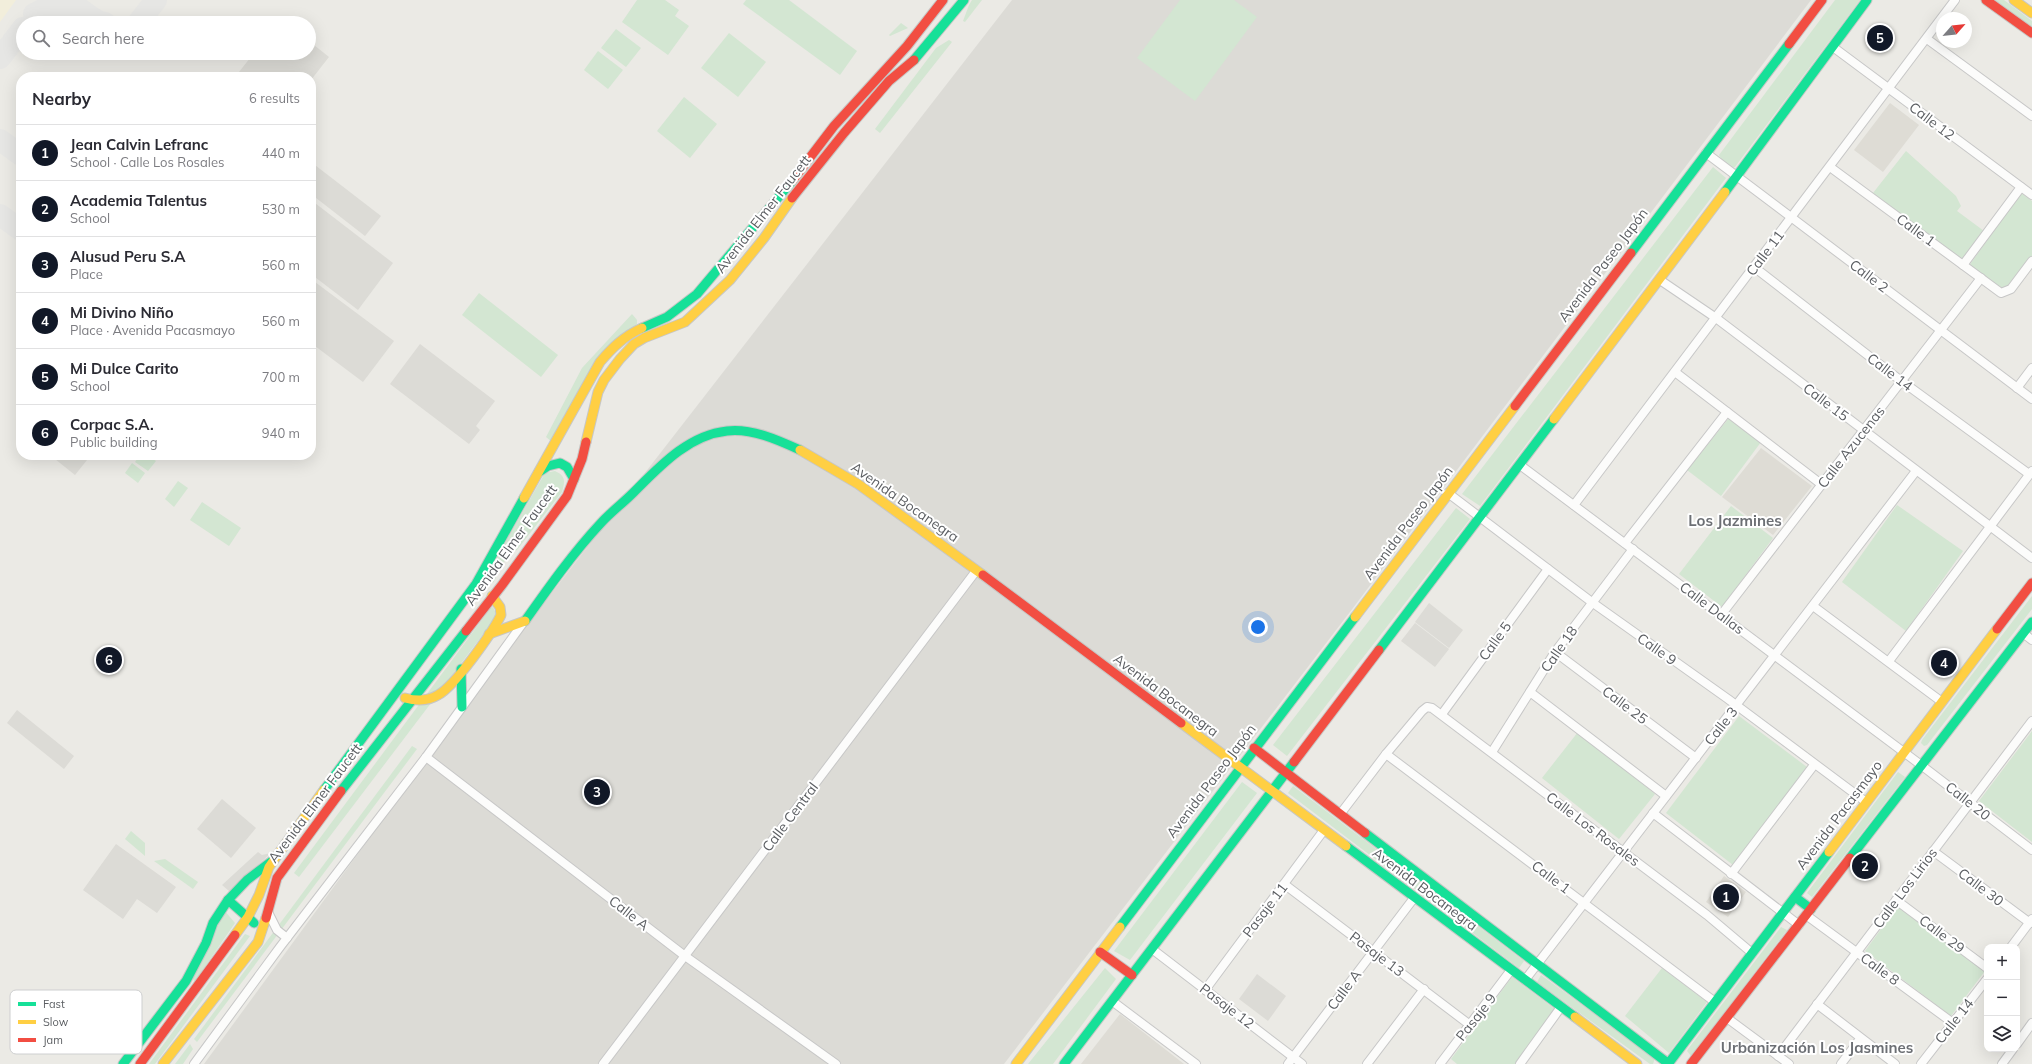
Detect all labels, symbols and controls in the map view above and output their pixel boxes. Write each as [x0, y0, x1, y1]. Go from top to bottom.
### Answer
north arrow [1936, 12, 1972, 48]
search box [16, 16, 316, 60]
pin: 5 [1867, 23, 1893, 53]
icon: search [30, 27, 52, 49]
text: Search here [62, 29, 144, 48]
text: Nearby [32, 88, 91, 109]
text: 6 results [249, 90, 300, 106]
street label: Calle 12 [1906, 98, 1958, 144]
text: Jean Calvin Lefranc [70, 135, 208, 154]
text: 1 [41, 145, 49, 161]
text: 440 m [262, 145, 300, 161]
street label: Avenida Elmer Faucett [711, 151, 815, 277]
text: School · Calle Los Rosales [70, 154, 224, 170]
text: Academia Talentus [70, 191, 207, 210]
text: 2 [41, 201, 49, 217]
text: 530 m [262, 201, 300, 217]
street label: Avenida Paseo Japón [1554, 205, 1652, 325]
text: School [70, 210, 110, 226]
street label: Calle 1 [1893, 210, 1939, 250]
street label: Calle 11 [1742, 227, 1788, 279]
text: Alusud Peru S.A [70, 247, 186, 266]
street label: Calle 2 [1846, 256, 1892, 296]
text: 3 [41, 257, 49, 273]
text: 560 m [262, 257, 300, 273]
text: Place [70, 266, 103, 282]
text: Mi Divino Niño [70, 303, 174, 322]
text: 4 [41, 313, 49, 329]
text: 560 m [262, 313, 300, 329]
text: Place · Avenida Pacasmayo [70, 322, 235, 338]
street label: Calle 14 [1864, 349, 1917, 395]
text: Mi Dulce Carito [70, 359, 179, 378]
text: 5 [41, 369, 49, 385]
text: 700 m [262, 369, 300, 385]
text: School [70, 378, 110, 394]
street label: Calle 15 [1800, 379, 1852, 425]
street label: Calle Azucenas [1813, 402, 1889, 492]
text: Corpac S.A. [70, 415, 154, 434]
text: 6 [41, 425, 49, 441]
text: 940 m [262, 425, 300, 441]
text: Public building [70, 434, 158, 450]
street label: Avenida Bocanegra [848, 458, 962, 546]
street label: Avenida Paseo Japón [1359, 463, 1457, 583]
street label: Avenida Elmer Faucett [461, 481, 561, 609]
district label: Los Jazmines [1688, 511, 1782, 530]
street label: Calle Dallas [1676, 578, 1748, 638]
your location [1248, 617, 1268, 637]
street label: Calle 5 [1475, 618, 1515, 664]
street label: Calle 18 [1537, 622, 1581, 676]
street label: Calle 9 [1634, 629, 1680, 669]
pin: 6 [96, 645, 122, 675]
pin: 4 [1931, 648, 1957, 678]
street label: Avenida Bocanegra [1110, 649, 1222, 741]
street label: Calle 25 [1599, 682, 1651, 728]
street label: Calle 3 [1700, 703, 1742, 749]
street label: Avenida Paseo Japón [1162, 721, 1260, 841]
street label: Avenida Elmer Faucett [264, 740, 366, 866]
street label: Avenida Pacasmayo [1792, 757, 1886, 873]
pin: 3 [584, 777, 610, 807]
street label: Calle 20 [1942, 778, 1994, 824]
street label: Calle Central [758, 779, 822, 855]
street label: Calle Los Rosales [1543, 788, 1643, 870]
street label: Avenida Bocanegra [1369, 843, 1481, 935]
street label: Calle Los Lirios [1869, 844, 1941, 932]
pin: 2 [1852, 851, 1878, 881]
street label: Calle 1 [1528, 857, 1574, 897]
street label: Calle 30 [1955, 864, 2007, 910]
street label: Pasaje 11 [1239, 879, 1291, 941]
pin: 1 [1713, 882, 1739, 912]
street label: Calle A [605, 892, 653, 935]
street label: Calle 29 [1916, 911, 1968, 957]
street label: Pasaje 13 [1346, 928, 1408, 980]
map controls [1984, 944, 2020, 1052]
button: + [1984, 944, 2020, 980]
street label: Calle 8 [1857, 949, 1903, 989]
street label: Calle A [1323, 966, 1365, 1014]
street label: Pasaje 12 [1196, 980, 1258, 1032]
button: − [1984, 980, 2020, 1016]
legend [10, 990, 142, 1054]
street label: Pasaje 9 [1452, 990, 1500, 1044]
street label: Calle 14 [1931, 994, 1978, 1047]
text: Fast [43, 997, 65, 1011]
text: Slow [43, 1015, 69, 1029]
button: layers [1984, 1016, 2020, 1052]
text: Jam [43, 1033, 63, 1047]
district label: Urbanización Los Jasmines [1721, 1038, 1913, 1057]

